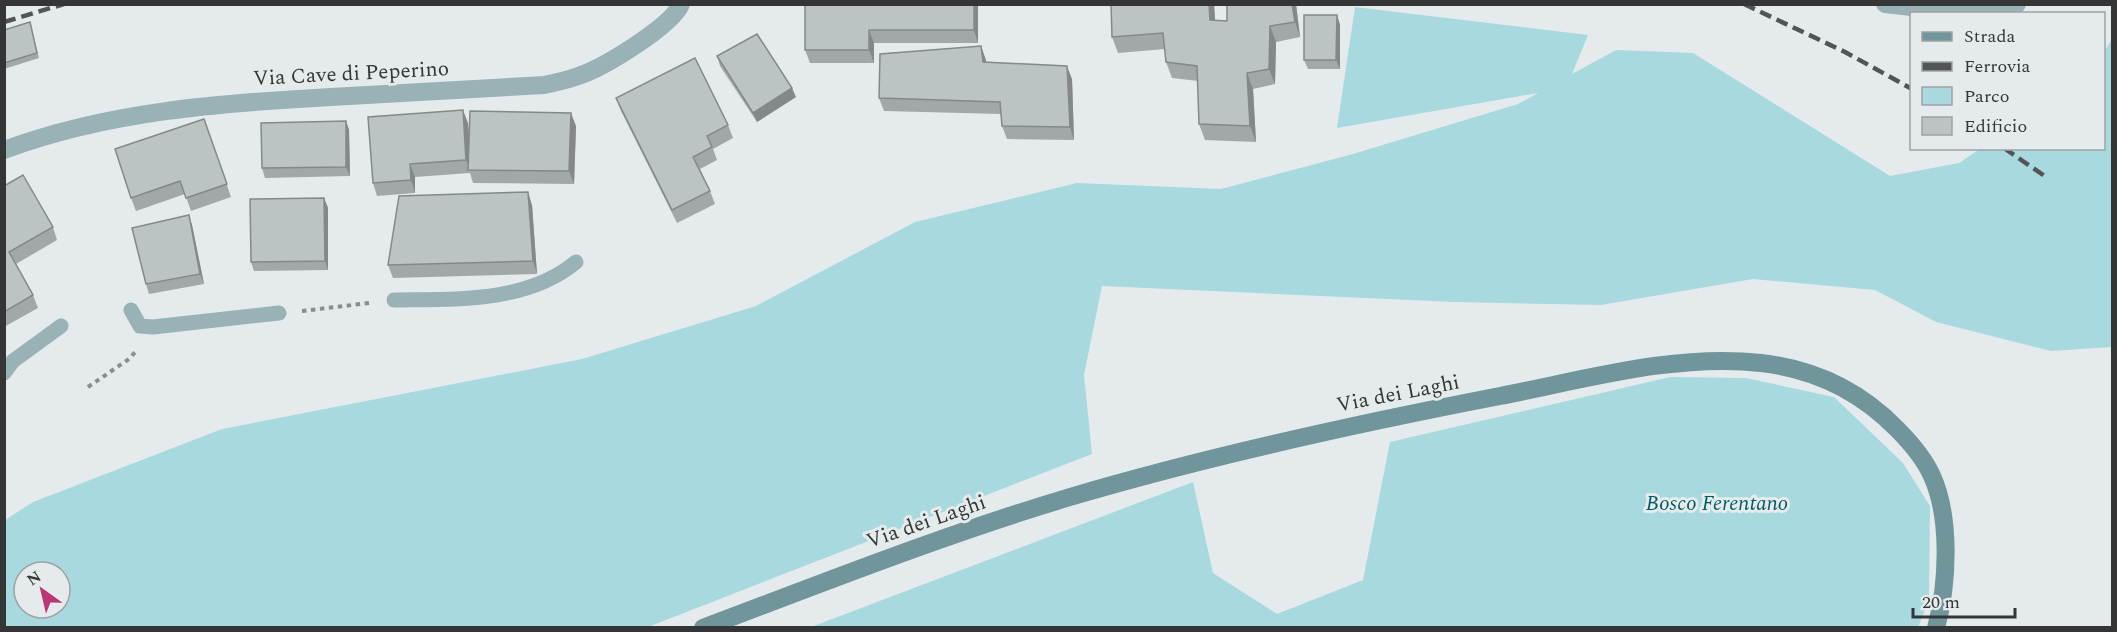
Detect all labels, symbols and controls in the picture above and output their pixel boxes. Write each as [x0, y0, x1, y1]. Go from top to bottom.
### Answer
legend [1910, 12, 2105, 150]
text: Strada [1964, 23, 2015, 50]
street label: Via Cave di Peperino [252, 53, 450, 95]
text: Ferrovia [1964, 53, 2031, 80]
text: Parco [1964, 83, 2009, 110]
text: Edificio [1964, 113, 2027, 140]
street label: Via dei Laghi [1334, 366, 1462, 422]
street label: Via dei Laghi [862, 487, 991, 557]
park label: Bosco Ferentano [1646, 488, 1788, 520]
north arrow [12, 560, 72, 620]
text: N [22, 565, 46, 592]
scale bar [1913, 581, 2015, 619]
text: 20 m [1922, 589, 1960, 616]

